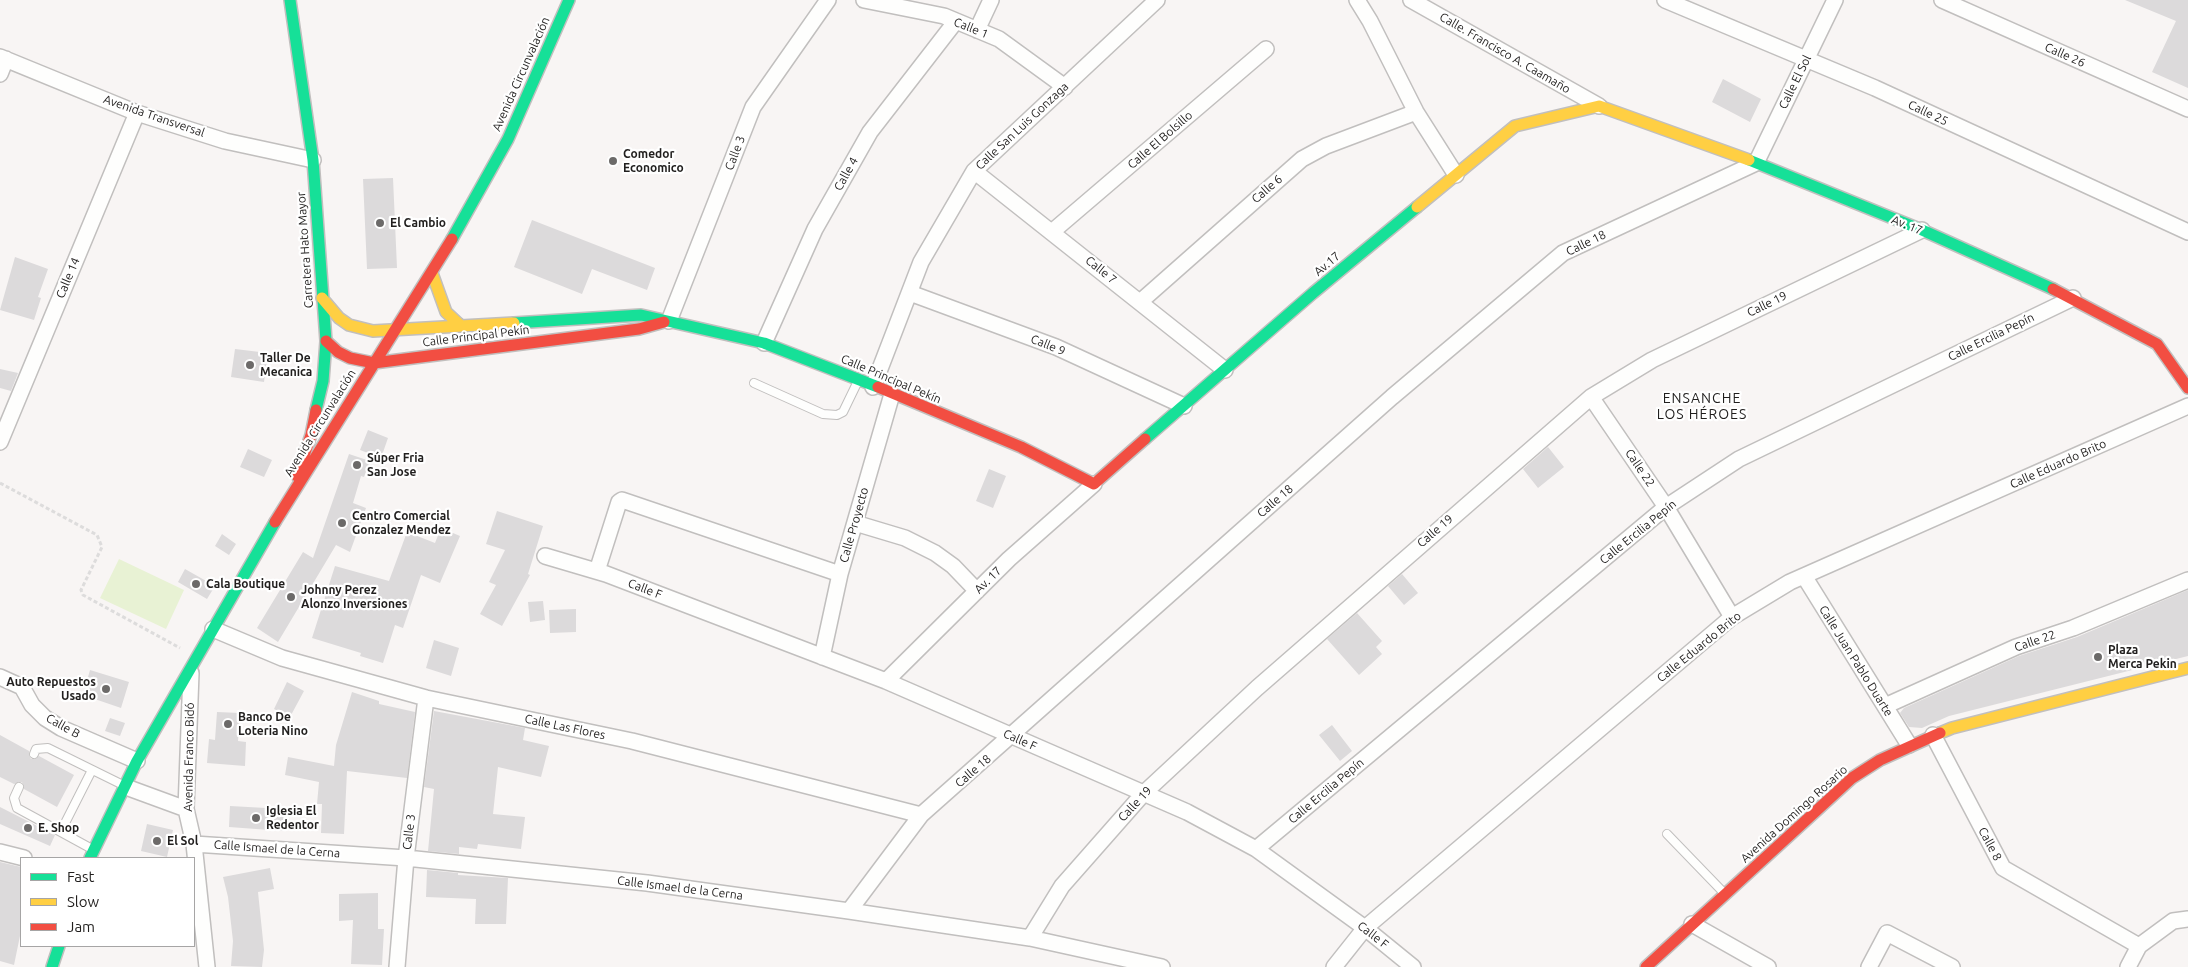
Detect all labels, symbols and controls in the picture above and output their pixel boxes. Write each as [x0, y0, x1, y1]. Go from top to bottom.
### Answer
street label: Calle. Francisco A. Caamaño [1437, 10, 1573, 96]
street label: Avenida Circunvalación [489, 15, 553, 133]
street label: Calle 1 [952, 15, 990, 41]
street label: Calle 26 [2043, 40, 2087, 70]
street label: Calle El Sol [1776, 53, 1814, 111]
street label: Calle San Luis Gonzaga [973, 79, 1071, 173]
street label: Avenida Transversal [101, 92, 207, 140]
street label: Calle 25 [1906, 97, 1950, 129]
street label: Calle El Bolsillo [1125, 108, 1195, 172]
street label: Calle 3 [722, 134, 748, 172]
place label: Comedor Economico [623, 147, 684, 175]
marker: Comedor Economico [607, 155, 619, 167]
street label: Calle 4 [831, 155, 861, 193]
street label: Calle 6 [1249, 172, 1285, 206]
street label: Carretera Hato Mayor [294, 191, 316, 309]
street label: Av. 17 [1889, 212, 1925, 238]
place label: El Cambio [390, 216, 446, 230]
marker: El Cambio [374, 217, 386, 229]
street label: Calle 18 [1564, 227, 1608, 259]
street label: Av.17 [1311, 249, 1343, 279]
street label: Calle 7 [1082, 253, 1120, 287]
street label: Calle 14 [53, 256, 83, 300]
street label: Calle 19 [1745, 288, 1789, 320]
street label: Calle Ercilia Pepín [1945, 310, 2037, 364]
street label: Calle Principal Pekín [422, 322, 530, 350]
street label: Calle 9 [1029, 332, 1067, 358]
place label: Taller De Mecanica [260, 351, 312, 379]
street label: Calle Principal Pekín [839, 351, 943, 407]
marker: Taller De Mecanica [244, 359, 256, 371]
street label: Avenida Circunvalación [281, 367, 359, 479]
district label: ENSANCHE LOS HÉROES [1656, 390, 1748, 422]
street label: Calle Eduardo Brito [2008, 436, 2108, 492]
street label: Calle 22 [1622, 446, 1658, 490]
place label: Súper Fria San Jose [367, 451, 424, 479]
marker: Súper Fria San Jose [351, 459, 363, 471]
street label: Calle 18 [1254, 482, 1296, 520]
street label: Calle Proyecto [836, 486, 872, 564]
street label: Calle Ercilia Pepín [1597, 497, 1679, 567]
place label: Centro Comercial Gonzalez Mendez [352, 509, 451, 537]
street label: Calle 19 [1414, 512, 1456, 550]
marker: Centro Comercial Gonzalez Mendez [336, 517, 348, 529]
street label: Av. 17 [971, 563, 1005, 597]
street label: Calle F [626, 576, 664, 602]
place label: Cala Boutique [206, 577, 285, 591]
marker: Cala Boutique [190, 578, 202, 590]
place label: Johnny Perez Alonzo Inversiones [301, 583, 408, 611]
marker: Johnny Perez Alonzo Inversiones [285, 591, 297, 603]
street label: Calle Juan Pablo Duarte [1816, 603, 1896, 719]
street label: Calle Eduardo Brito [1654, 609, 1744, 685]
street label: Calle 22 [2012, 627, 2058, 655]
place label: Plaza Merca Pekin [2108, 643, 2177, 671]
marker: Plaza Merca Pekin [2092, 651, 2104, 663]
place label: Auto Repuestos Usado [6, 675, 96, 703]
marker: Auto Repuestos Usado [100, 683, 112, 695]
street label: Avenida Franco Bidó [181, 702, 197, 812]
place label: Banco De Loteria Nino [238, 710, 308, 738]
street label: Calle B [43, 711, 83, 741]
street label: Calle Las Flores [523, 711, 607, 743]
marker: Banco De Loteria Nino [222, 718, 234, 730]
street label: Calle F [1001, 726, 1039, 754]
street label: Calle 18 [952, 752, 994, 790]
street label: Calle Ercilia Pepín [1285, 755, 1367, 827]
street label: Avenida Domingo Rosario [1738, 762, 1850, 866]
street label: Calle 19 [1115, 783, 1155, 825]
place label: Iglesia El Redentor [266, 804, 319, 832]
marker: Iglesia El Redentor [250, 812, 262, 824]
street label: Calle 3 [400, 813, 418, 851]
place label: E. Shop [38, 821, 79, 835]
marker: E. Shop [22, 822, 34, 834]
street label: Calle 8 [1975, 825, 2005, 863]
place label: El Sol [167, 834, 198, 848]
marker: El Sol [151, 835, 163, 847]
street label: Calle Ismael de la Cerna [213, 837, 341, 861]
legend [20, 857, 195, 947]
text: Fast [67, 868, 94, 885]
street label: Calle Ismael de la Cerna [616, 873, 744, 903]
text: Slow [67, 893, 99, 910]
text: Jam [67, 918, 95, 935]
street label: Calle F [1355, 918, 1391, 952]

